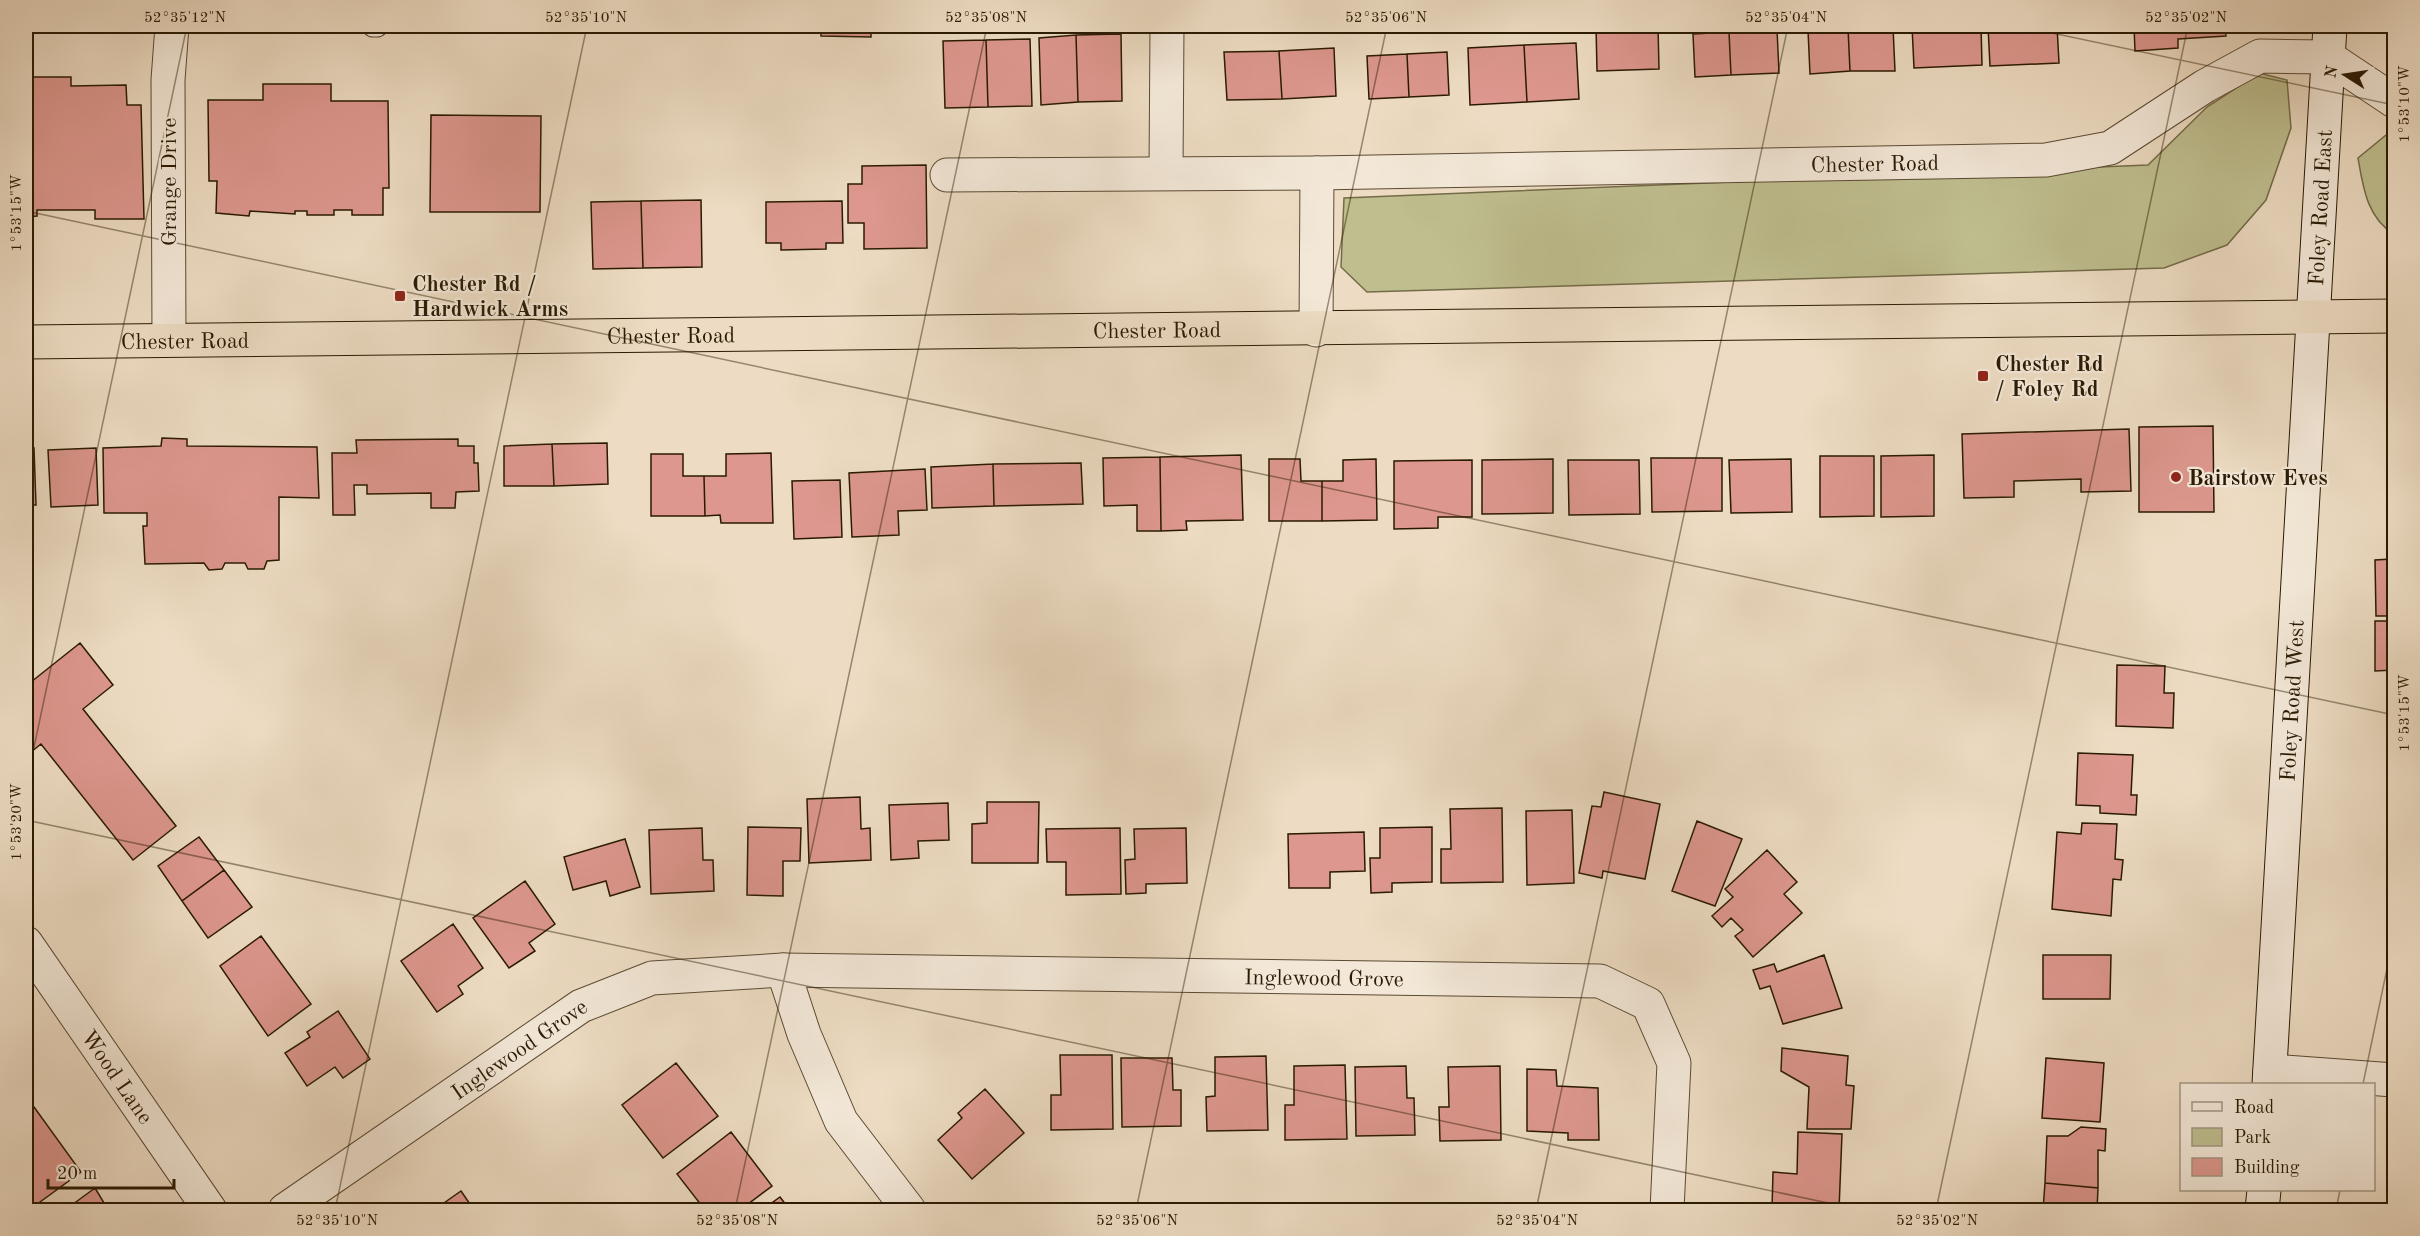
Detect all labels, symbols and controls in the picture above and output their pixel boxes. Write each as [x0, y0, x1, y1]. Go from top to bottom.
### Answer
text: 52°35'12"N [144, 11, 226, 26]
text: 52°35'10"N [545, 11, 627, 26]
text: 52°35'08"N [945, 11, 1027, 26]
text: 52°35'06"N [1345, 11, 1427, 26]
text: 52°35'04"N [1745, 11, 1827, 26]
text: 52°35'02"N [2145, 11, 2227, 26]
north arrow [2315, 45, 2375, 105]
text: N [2323, 64, 2342, 80]
text: 1°53'10"W [2398, 65, 2413, 143]
street label: Grange Drive [159, 118, 181, 246]
street label: Foley Road East [2306, 129, 2337, 286]
street label: Chester Road [1811, 153, 1939, 177]
text: 1°53'15"W [10, 174, 25, 252]
place label: Chester Rd / Hardwick Arms [412, 274, 568, 321]
marker: Chester Rd / Hardwick Arms [393, 289, 407, 303]
street label: Chester Road [1093, 320, 1221, 343]
street label: Chester Road [607, 325, 735, 349]
street label: Chester Road [121, 331, 249, 354]
place label: Chester Rd / Foley Rd [1995, 354, 2104, 401]
marker: Chester Rd / Foley Rd [1976, 369, 1990, 383]
place label: Bairstow Eves [2188, 468, 2328, 490]
marker: Bairstow Eves [2169, 470, 2183, 484]
street label: Foley Road West [2277, 619, 2309, 782]
text: 1°53'15"W [2398, 674, 2413, 752]
text: 1°53'20"W [10, 783, 25, 861]
street label: Inglewood Grove [1244, 967, 1404, 991]
street label: Inglewood Grove [448, 996, 592, 1105]
street label: Wood Lane [76, 1027, 156, 1128]
legend [2180, 1083, 2375, 1191]
text: Road [2234, 1099, 2274, 1117]
text: Park [2234, 1129, 2271, 1147]
scale bar [48, 1152, 174, 1190]
text: Building [2234, 1159, 2300, 1177]
text: 20 m [57, 1165, 97, 1183]
text: 52°35'10"N [296, 1214, 378, 1229]
text: 52°35'08"N [696, 1214, 778, 1229]
text: 52°35'06"N [1096, 1214, 1178, 1229]
text: 52°35'04"N [1496, 1214, 1578, 1229]
text: 52°35'02"N [1896, 1214, 1978, 1229]

